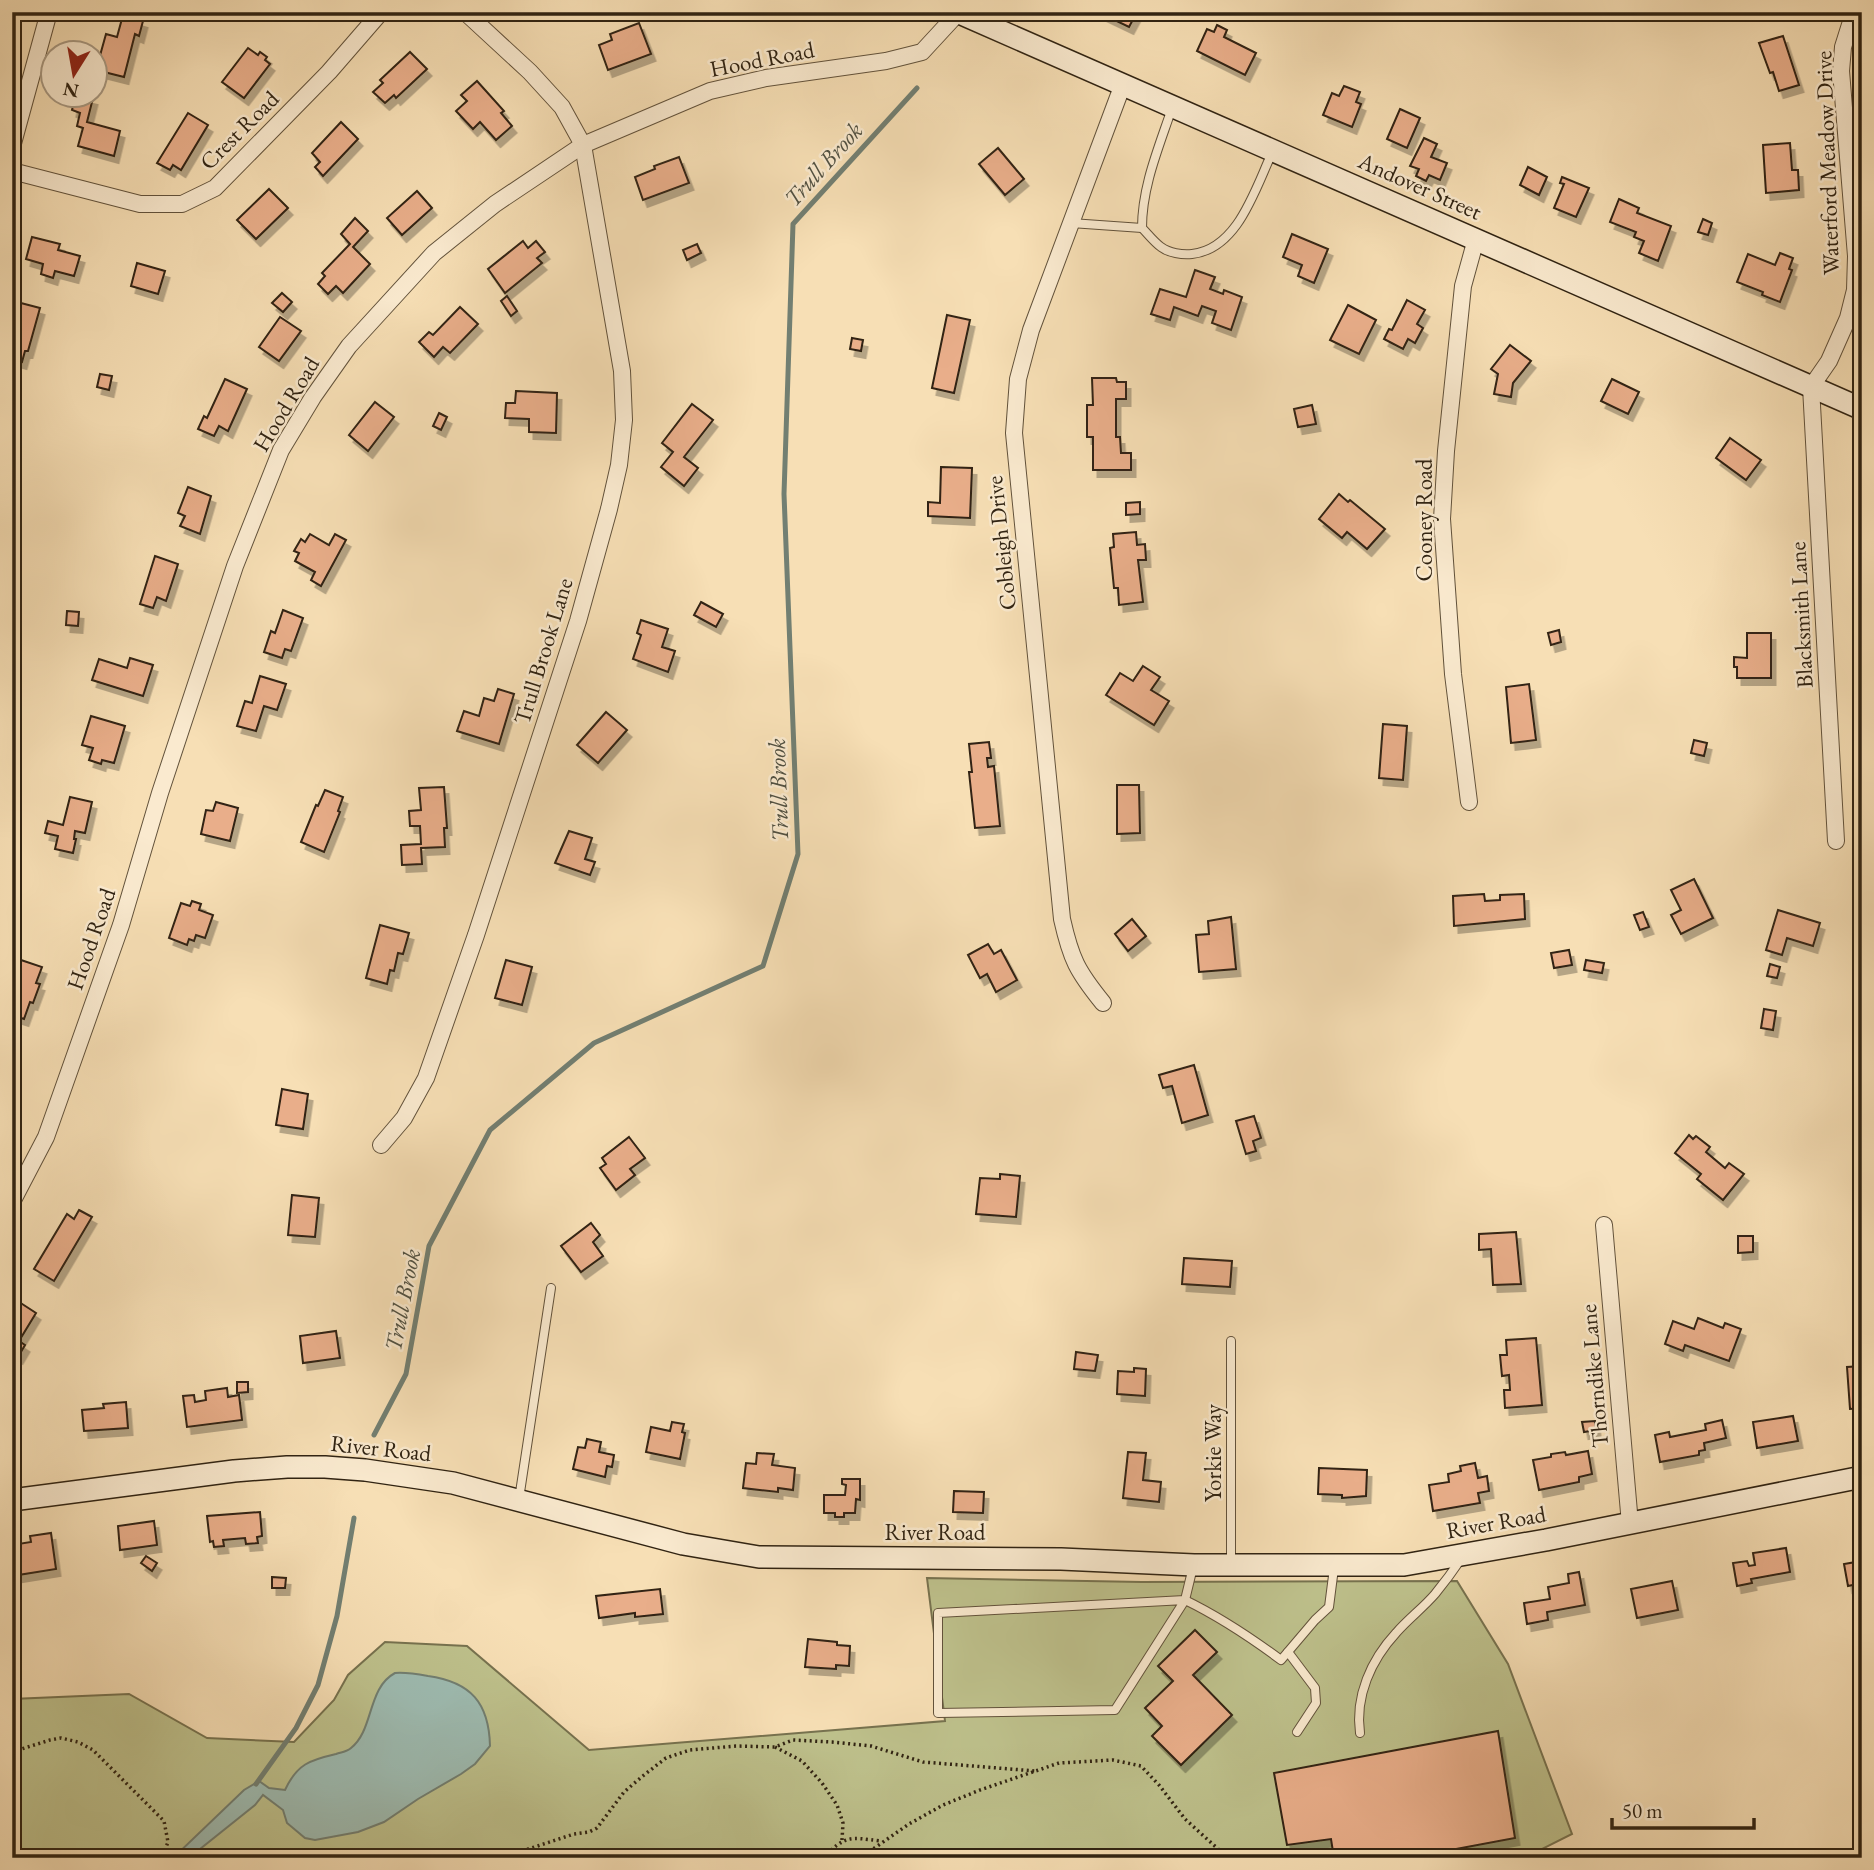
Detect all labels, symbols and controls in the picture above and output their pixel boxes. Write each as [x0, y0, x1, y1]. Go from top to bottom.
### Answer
street label: Hood Road [707, 34, 817, 84]
north arrow [38, 38, 108, 108]
street label: Waterford Meadow Drive [1808, 50, 1846, 276]
text: N [60, 76, 81, 104]
street label: Crest Road [193, 84, 285, 176]
water label: Trull Brook [777, 115, 869, 213]
street label: Andover Street [1353, 145, 1487, 227]
street label: Hood Road [246, 351, 326, 457]
street label: Cooney Road [1409, 458, 1439, 582]
street label: Cobleigh Drive [979, 474, 1023, 612]
street label: Blacksmith Lane [1782, 541, 1820, 689]
street label: Trull Brook Lane [507, 574, 579, 728]
water label: Trull Brook [761, 738, 795, 842]
street label: Hood Road [60, 884, 123, 994]
water label: Trull Brook [377, 1246, 427, 1354]
street label: Thorndike Lane [1573, 1303, 1615, 1449]
street label: Yorkie Way [1198, 1403, 1228, 1502]
street label: River Road [329, 1428, 433, 1468]
street label: River Road [1444, 1498, 1549, 1546]
street label: River Road [885, 1517, 986, 1547]
scale bar [1612, 1786, 1753, 1830]
text: 50 m [1622, 1797, 1663, 1824]

